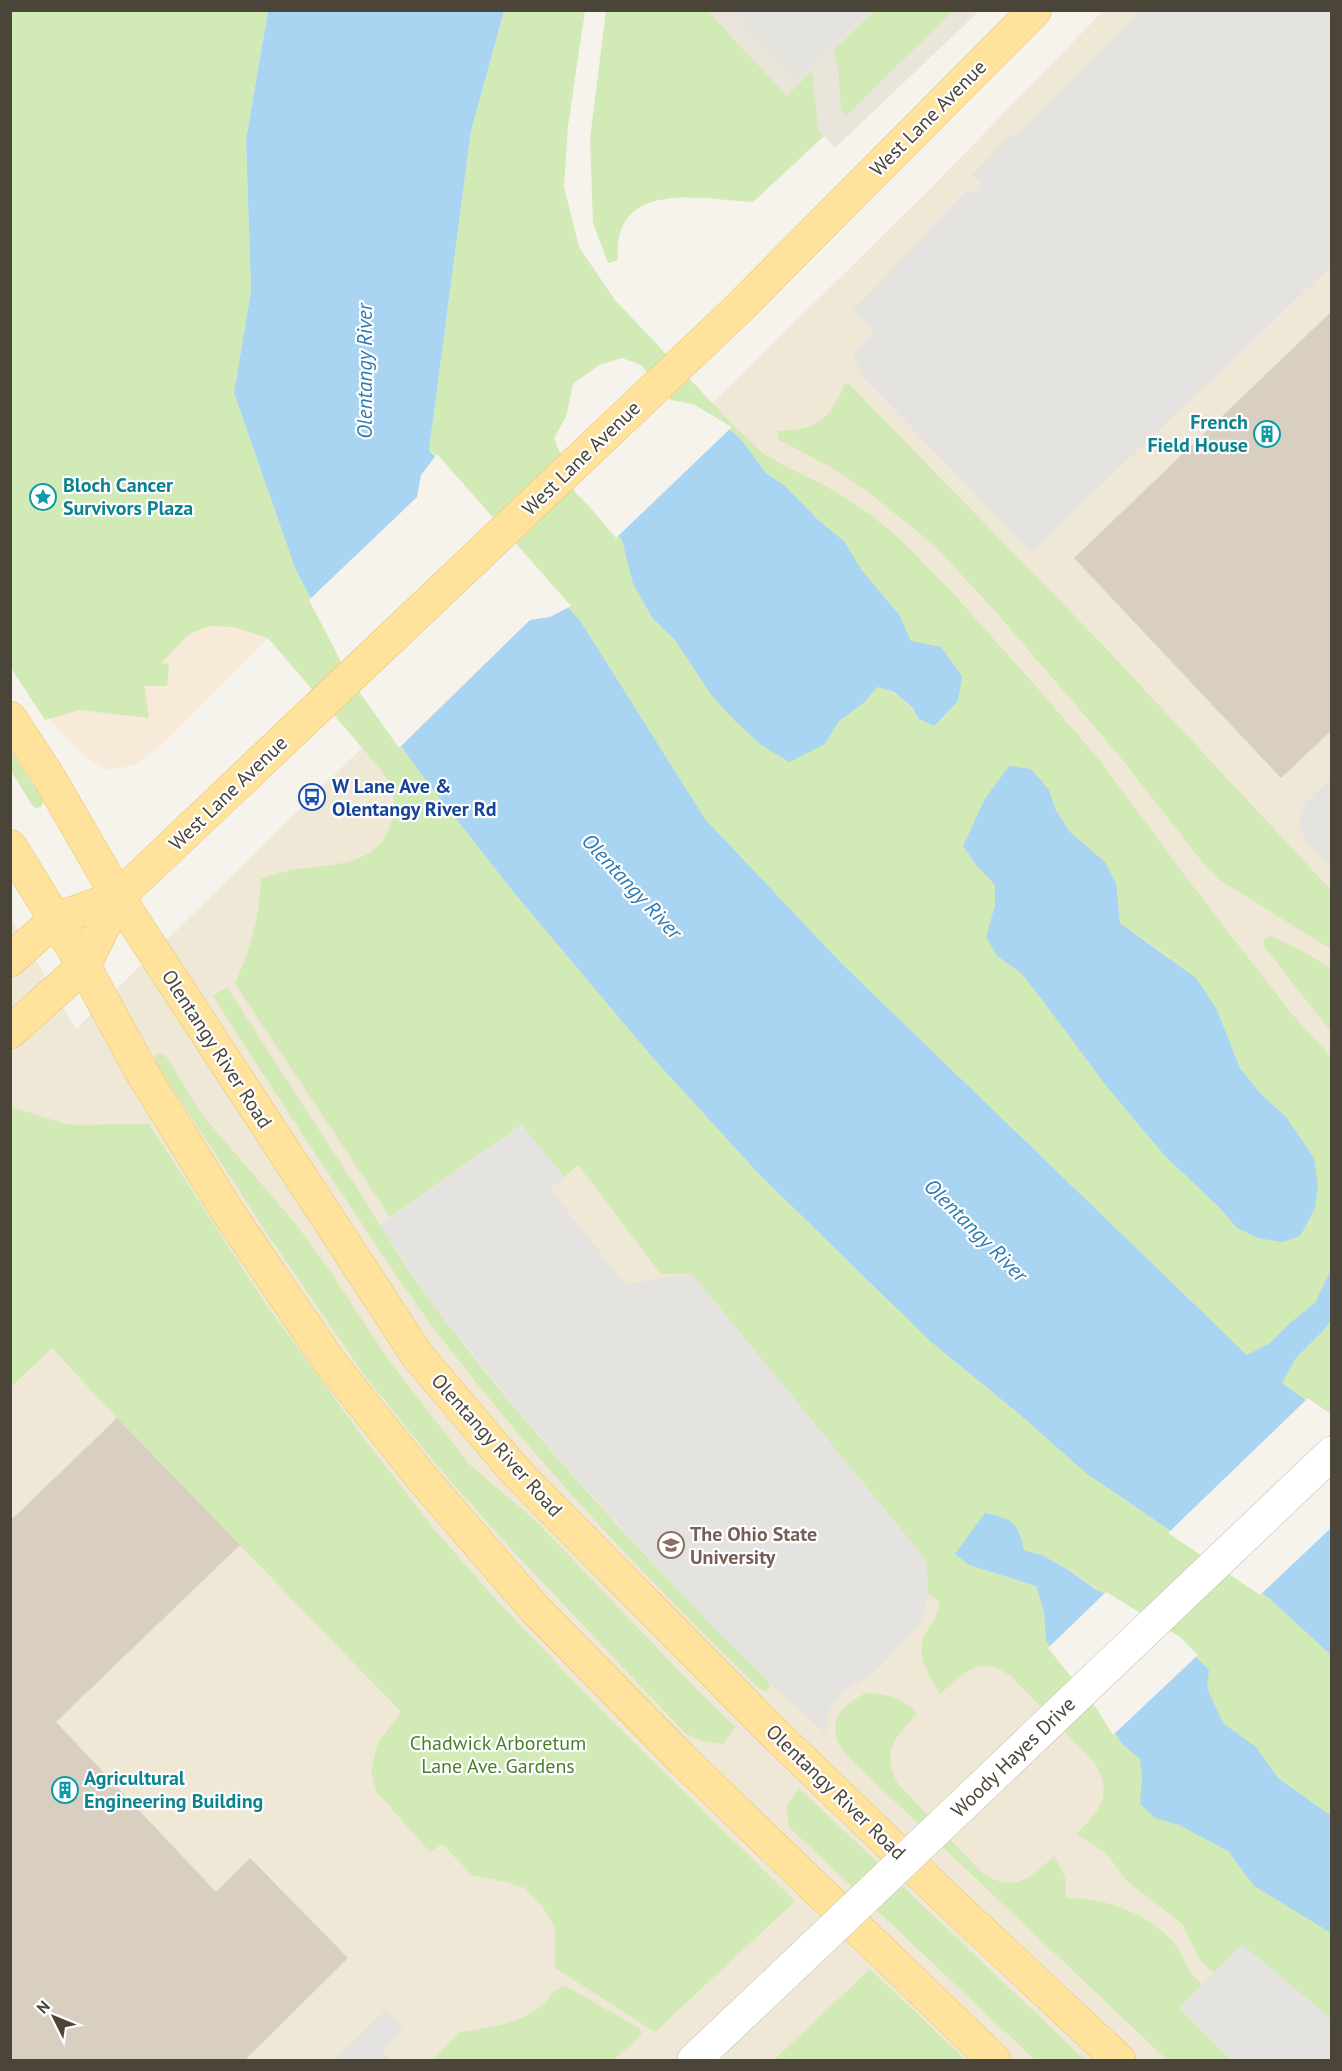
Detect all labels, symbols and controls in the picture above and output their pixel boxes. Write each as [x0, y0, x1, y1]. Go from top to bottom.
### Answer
street label: West Lane Avenue [864, 54, 992, 182]
water label: Olentangy River [351, 301, 378, 439]
street label: West Lane Avenue [516, 395, 646, 521]
place label: French Field House [1147, 409, 1248, 458]
building icon: French Field House [1252, 419, 1282, 449]
place label: Bloch Cancer Survivors Plaza [63, 472, 193, 521]
place icon: Bloch Cancer Survivors Plaza [28, 482, 58, 512]
street label: West Lane Avenue [163, 730, 293, 856]
place label: W Lane Ave & Olentangy River Rd [332, 773, 497, 822]
bus stop icon: W Lane Ave & Olentangy River Rd [297, 782, 327, 812]
water label: Olentangy River [576, 827, 689, 946]
street label: Olentangy River Road [156, 965, 278, 1133]
water label: Olentangy River [919, 1173, 1035, 1289]
street label: Olentangy River Road [426, 1368, 568, 1522]
place label: The Ohio State University [690, 1521, 817, 1570]
school or university icon: The Ohio State University [656, 1530, 686, 1560]
street label: Woody Hayes Drive [945, 1691, 1081, 1823]
street label: Olentangy River Road [761, 1719, 911, 1865]
park label: Chadwick Arboretum Lane Ave. Gardens [410, 1730, 586, 1779]
place label: Agricultural Engineering Building [84, 1765, 263, 1814]
building icon: Agricultural Engineering Building [50, 1775, 80, 1805]
north arrow [24, 1987, 84, 2047]
text: N [32, 1996, 54, 2017]

